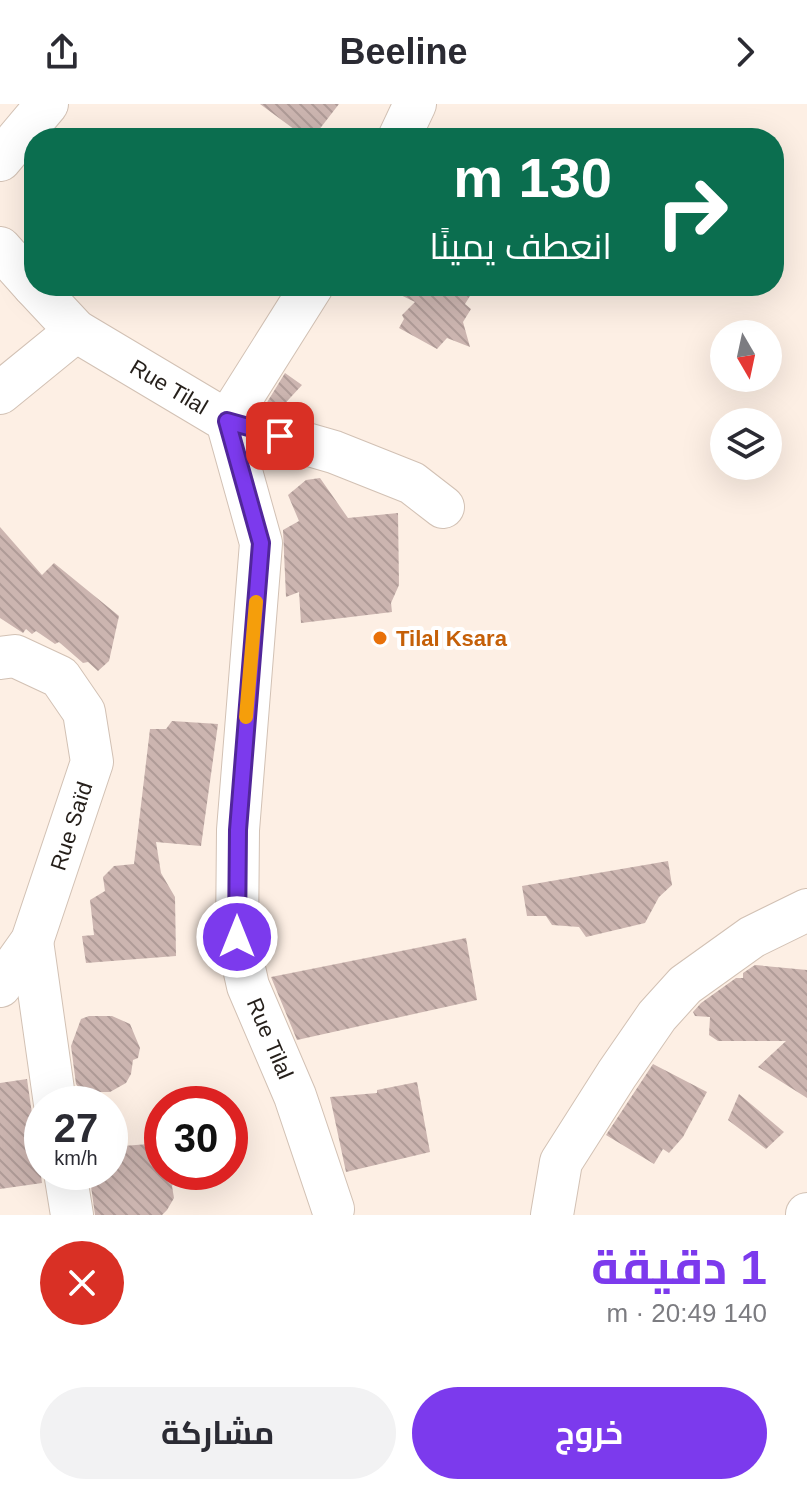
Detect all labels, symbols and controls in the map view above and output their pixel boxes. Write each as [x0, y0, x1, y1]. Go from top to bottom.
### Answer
icon: share [40, 30, 84, 74]
icon: forward [723, 30, 767, 74]
text: Beeline [339, 31, 468, 72]
text: 130 m [453, 146, 612, 209]
icon: right [640, 160, 744, 264]
text: انعطف يمينًا [429, 226, 612, 267]
north arrow [710, 320, 782, 392]
map controls [710, 320, 782, 480]
street label: Rue Tilal [126, 354, 212, 420]
pin [246, 402, 314, 470]
button: layers [710, 408, 782, 480]
icon: arrive [258, 414, 302, 458]
place label: Tilal Ksara [396, 626, 508, 651]
marker: Tilal Ksara [371, 629, 389, 647]
street label: Rue Saïd [45, 779, 98, 874]
position arrow [195, 895, 279, 979]
street label: Rue Tilal [242, 994, 298, 1083]
speed limit sign: 30 [144, 1086, 248, 1190]
text: 27 [54, 1106, 98, 1150]
text: km/h [54, 1147, 98, 1169]
button: close [40, 1241, 124, 1325]
text: 1 دقيقة [591, 1241, 767, 1294]
text: 140 m · 20:49 [607, 1298, 767, 1328]
button: مشاركة [40, 1387, 396, 1479]
button: خروج [412, 1387, 767, 1479]

